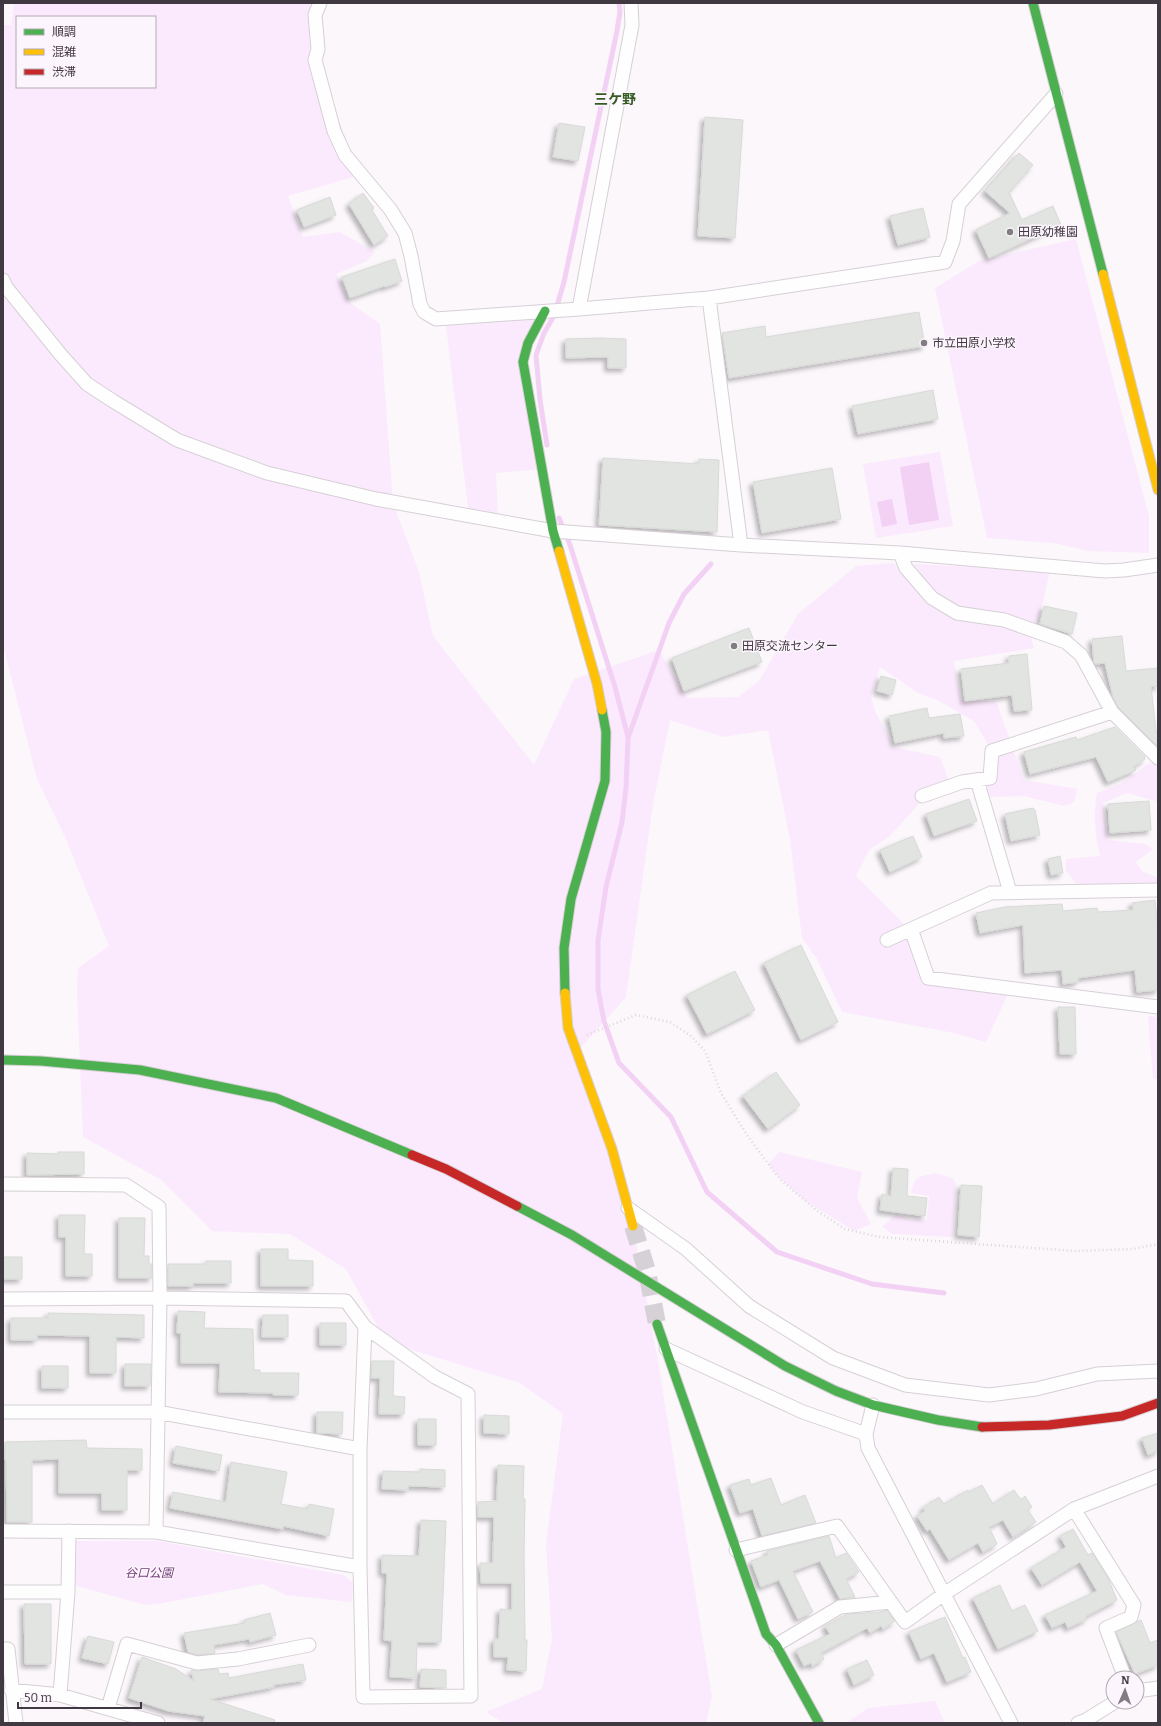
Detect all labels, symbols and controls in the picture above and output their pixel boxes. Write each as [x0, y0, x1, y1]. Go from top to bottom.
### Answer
legend [16, 16, 156, 88]
text: 順調 [52, 25, 76, 39]
text: 混雑 [52, 45, 76, 59]
text: 渋滞 [52, 65, 76, 79]
district label: 三ケ野 [594, 91, 636, 108]
place label: 田原幼稚園 [1018, 225, 1078, 239]
marker: 田原幼稚園 [1005, 227, 1015, 237]
place label: 市立田原小学校 [932, 336, 1016, 350]
marker: 市立田原小学校 [919, 338, 929, 348]
place label: 田原交流センター [742, 639, 838, 653]
marker: 田原交流センター [729, 641, 739, 651]
park label: 谷口公園 [125, 1566, 175, 1580]
north arrow [1105, 1670, 1145, 1710]
text: N [1121, 1674, 1130, 1687]
scale bar [18, 1684, 141, 1710]
text: 50 m [24, 1691, 53, 1705]

